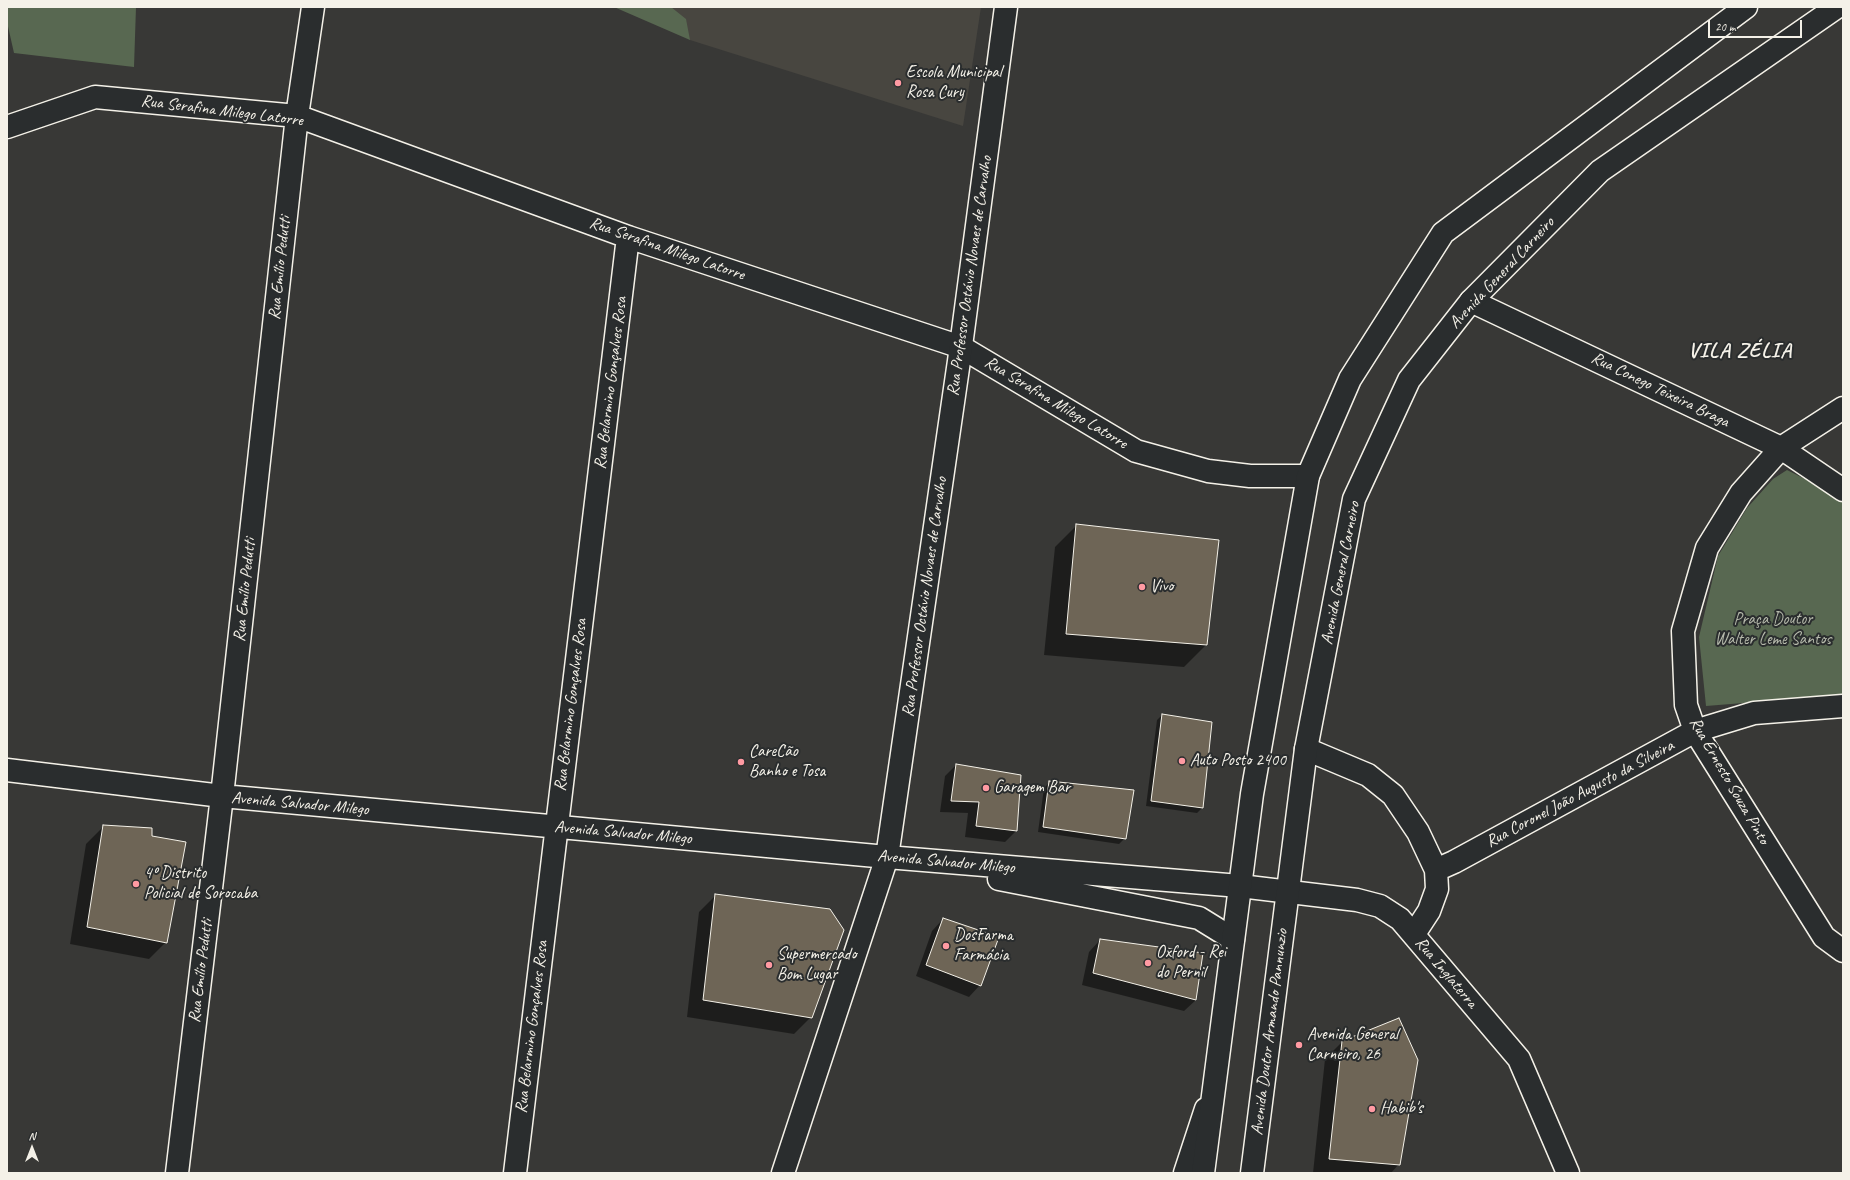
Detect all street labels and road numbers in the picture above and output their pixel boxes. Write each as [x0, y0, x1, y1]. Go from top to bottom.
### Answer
street label: Rua Serafina Milego Latorre [140, 91, 304, 131]
street label: Rua Professor Octávio Novaes de Carvalho [943, 155, 997, 397]
street label: Rua Serafina Milego Latorre [587, 213, 747, 285]
street label: Avenida General Carneiro [1445, 213, 1559, 333]
street label: Rua Emílio Pedutti [264, 215, 296, 321]
street label: Rua Belarmino Gonçalves Rosa [590, 296, 632, 470]
street label: Rua Conego Teixeira Braga [1588, 348, 1732, 432]
street label: Rua Serafina Milego Latorre [981, 352, 1131, 454]
street label: Rua Professor Octávio Novaes de Carvalho [898, 476, 952, 718]
street label: Avenida General Carneiro [1317, 500, 1365, 646]
street label: Rua Emílio Pedutti [229, 537, 261, 643]
street label: Rua Belarmino Gonçalves Rosa [550, 618, 592, 792]
street label: Rua Ernesto Souza Pinto [1684, 714, 1774, 848]
street label: Rua Coronel João Augusto da Silveira [1483, 736, 1677, 852]
street label: Avenida Salvador Milego [230, 788, 370, 820]
street label: Avenida Salvador Milego [553, 817, 693, 849]
street label: Avenida Salvador Milego [876, 846, 1016, 878]
street label: Rua Emílio Pedutti [185, 918, 217, 1024]
street label: Avenida Doutor Armando Pannunzio [1247, 928, 1293, 1136]
street label: Rua Inglaterra [1410, 933, 1482, 1013]
street label: Rua Belarmino Gonçalves Rosa [511, 940, 553, 1114]

